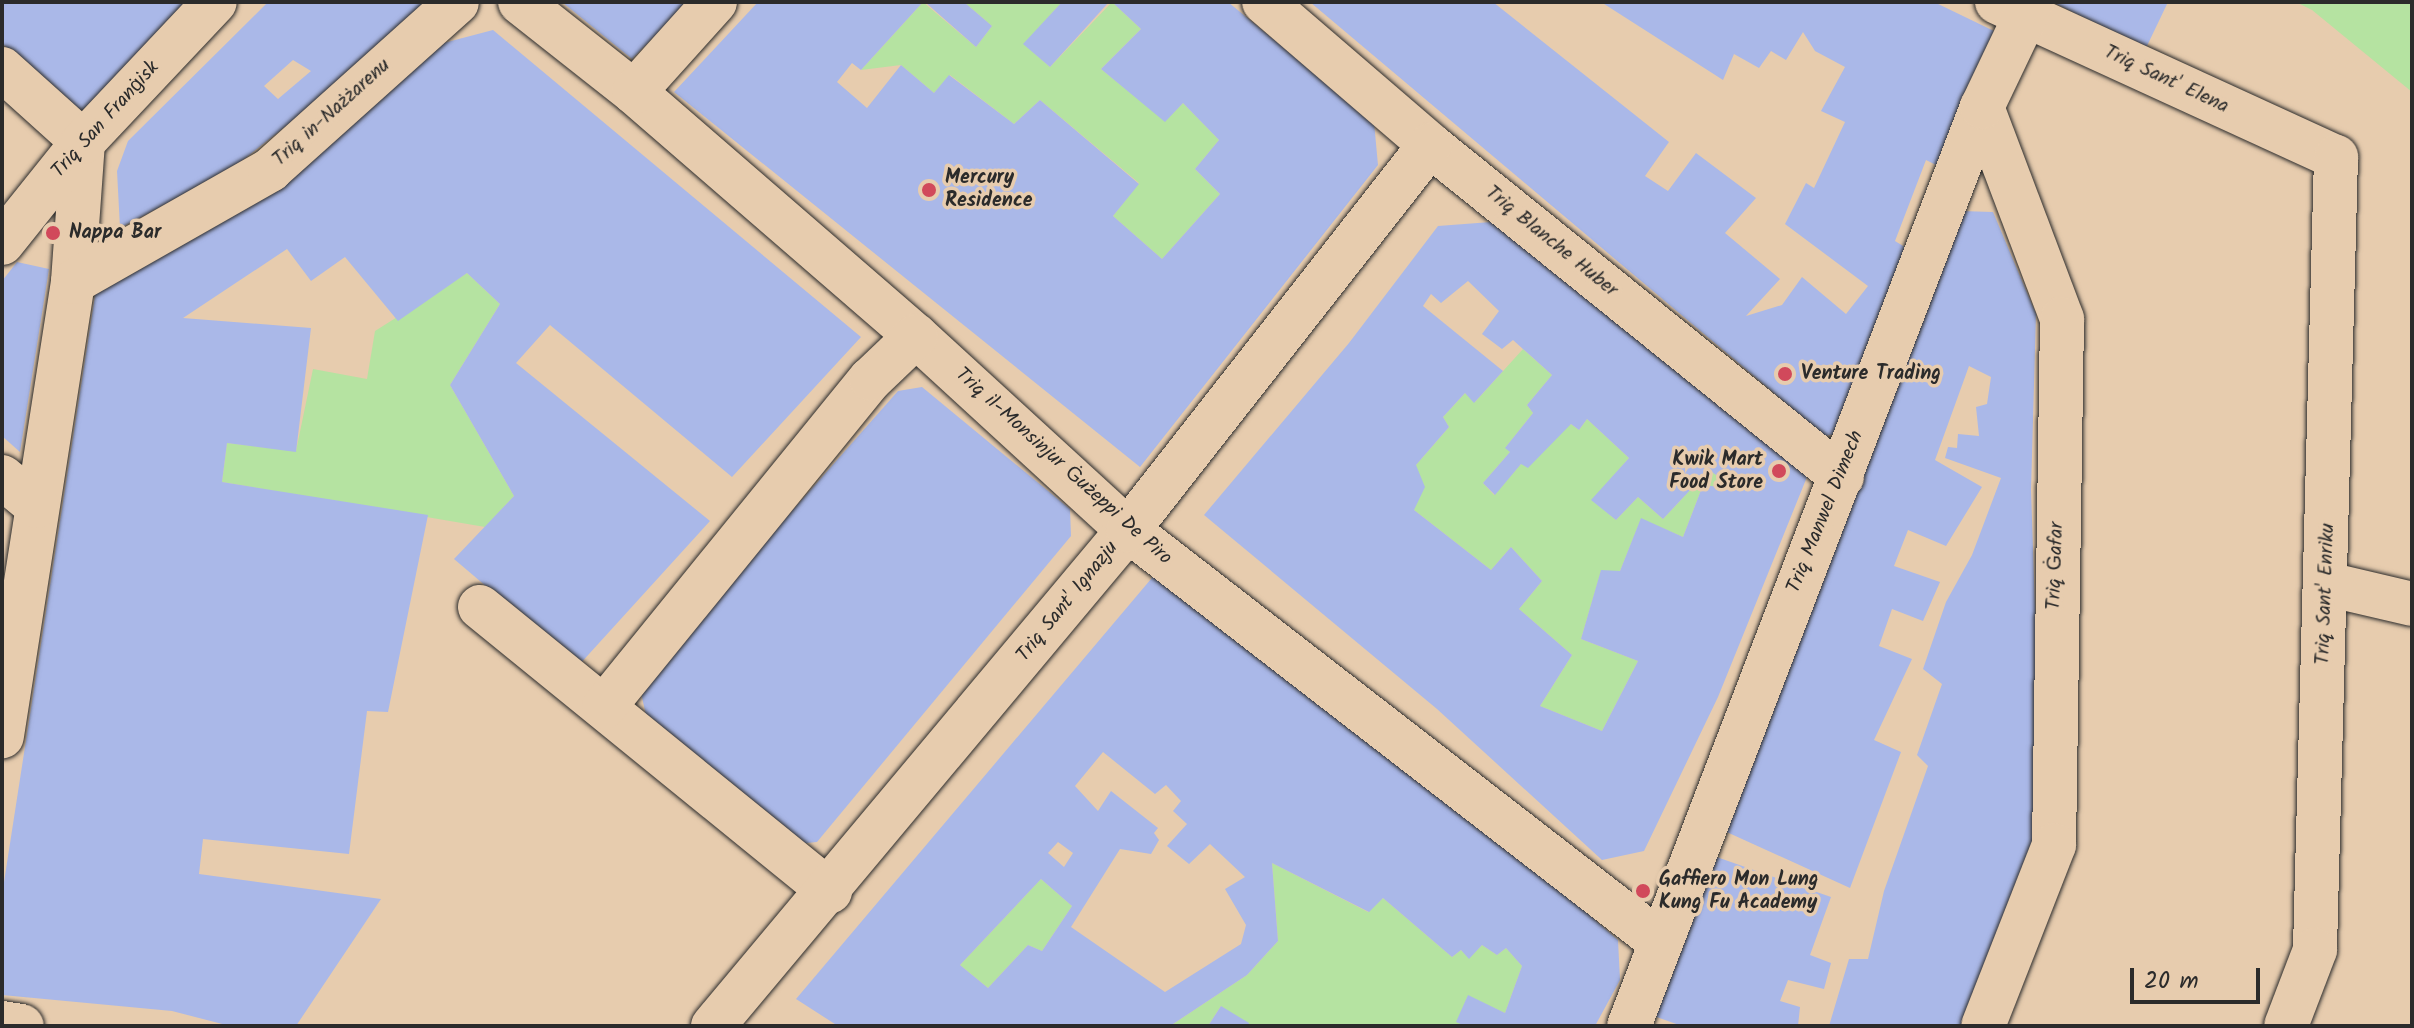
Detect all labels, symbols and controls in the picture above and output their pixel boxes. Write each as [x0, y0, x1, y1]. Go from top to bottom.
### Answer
street label: Triq Sant' Elena [2100, 41, 2232, 119]
street label: Triq in-Nażżarenu [268, 54, 396, 172]
street label: Triq San Franġisk [47, 57, 165, 183]
place label: Mercury Residence [945, 166, 1032, 213]
marker: Mercury Residence [920, 181, 938, 199]
street label: Triq Blanche Huber [1480, 181, 1622, 303]
place label: Nappa Bar [69, 221, 161, 245]
marker: Nappa Bar [44, 224, 62, 242]
place label: Venture Trading [1801, 362, 1941, 386]
street label: Triq il-Monsinjur Ġużeppi De Piro [950, 363, 1176, 571]
marker: Venture Trading [1776, 365, 1794, 383]
street label: Triq Manwel Dimech [1782, 427, 1870, 597]
place label: Kwik Mart Food Store [1669, 448, 1763, 495]
marker: Kwik Mart Food Store [1770, 462, 1788, 480]
street label: Triq Ġafar [2042, 522, 2070, 610]
street label: Triq Sant' Enriku [2312, 523, 2340, 665]
street label: Triq Sant' Ignazju [1012, 537, 1124, 667]
place label: Gaffiero Mon Lung Kung Fu Academy [1659, 868, 1818, 915]
marker: Gaffiero Mon Lung Kung Fu Academy [1634, 882, 1652, 900]
scale bar [2134, 952, 2264, 1002]
text: 20 m [2144, 962, 2199, 1001]

